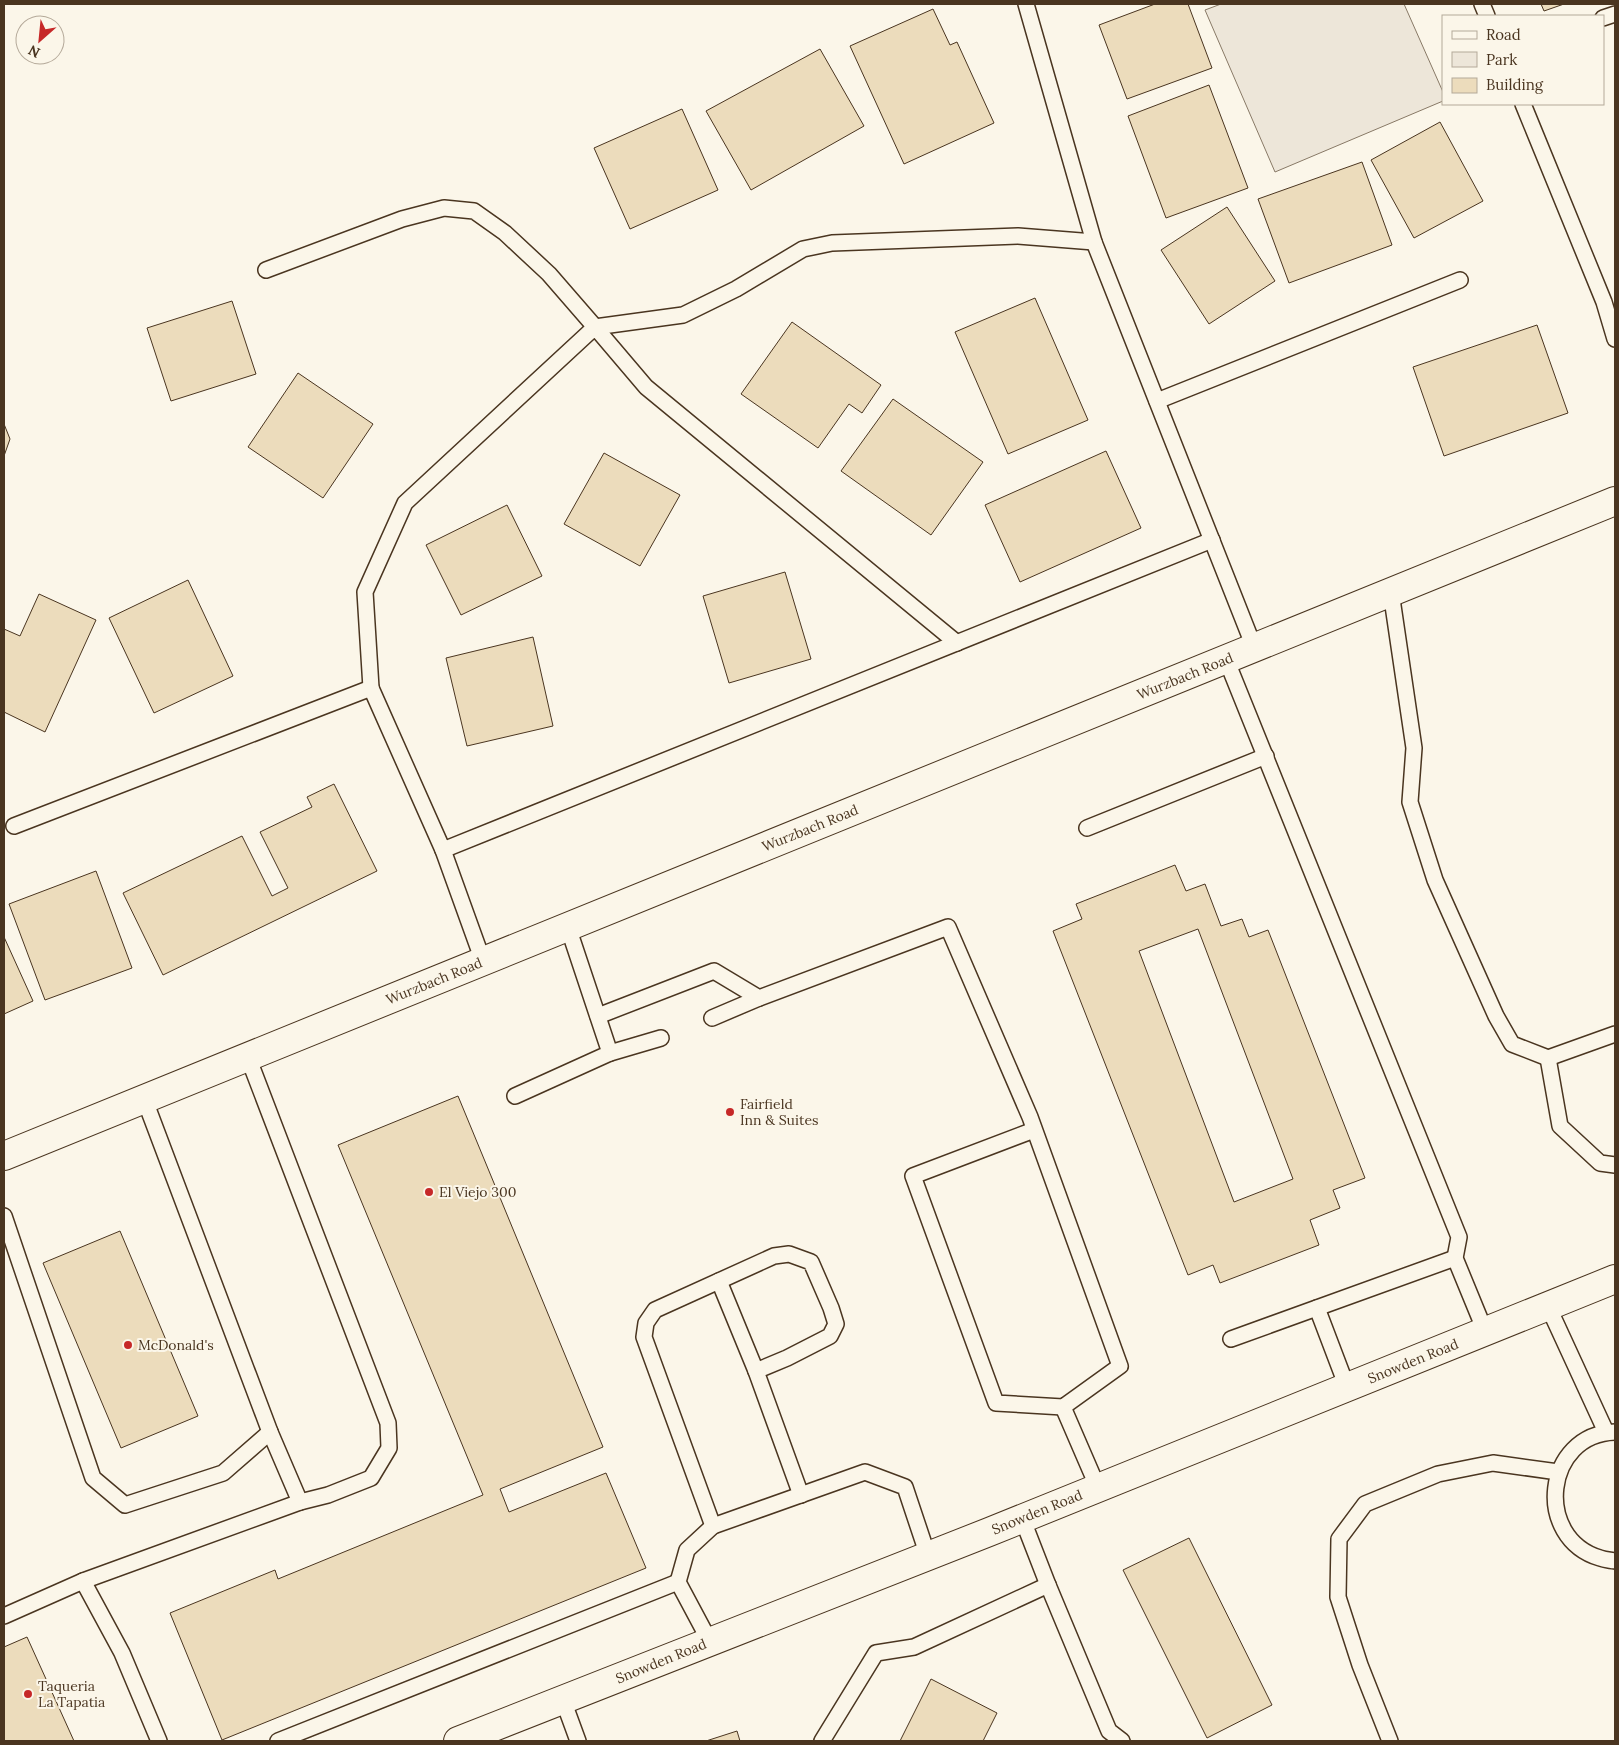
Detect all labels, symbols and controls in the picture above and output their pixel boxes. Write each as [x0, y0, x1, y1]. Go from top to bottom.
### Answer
north arrow [15, 15, 65, 65]
legend [1442, 15, 1604, 105]
text: Road [1486, 25, 1521, 44]
text: N [25, 41, 43, 62]
text: Park [1486, 50, 1517, 69]
text: Building [1486, 75, 1544, 94]
street label: Wurzbach Road [1134, 648, 1236, 704]
street label: Wurzbach Road [759, 800, 861, 856]
street label: Wurzbach Road [383, 953, 485, 1009]
place label: Fairfield Inn & Suites [740, 1095, 819, 1129]
marker: Fairfield Inn & Suites [724, 1106, 736, 1118]
place label: El Viejo 300 [439, 1183, 516, 1201]
marker: El Viejo 300 [423, 1186, 435, 1198]
street label: Snowden Road [1365, 1335, 1461, 1387]
place label: McDonald's [138, 1336, 214, 1354]
marker: McDonald's [122, 1339, 134, 1351]
street label: Snowden Road [989, 1486, 1085, 1538]
street label: Snowden Road [613, 1635, 709, 1687]
place label: Taqueria La Tapatia [38, 1677, 105, 1711]
marker: Taqueria La Tapatia [22, 1688, 34, 1700]

